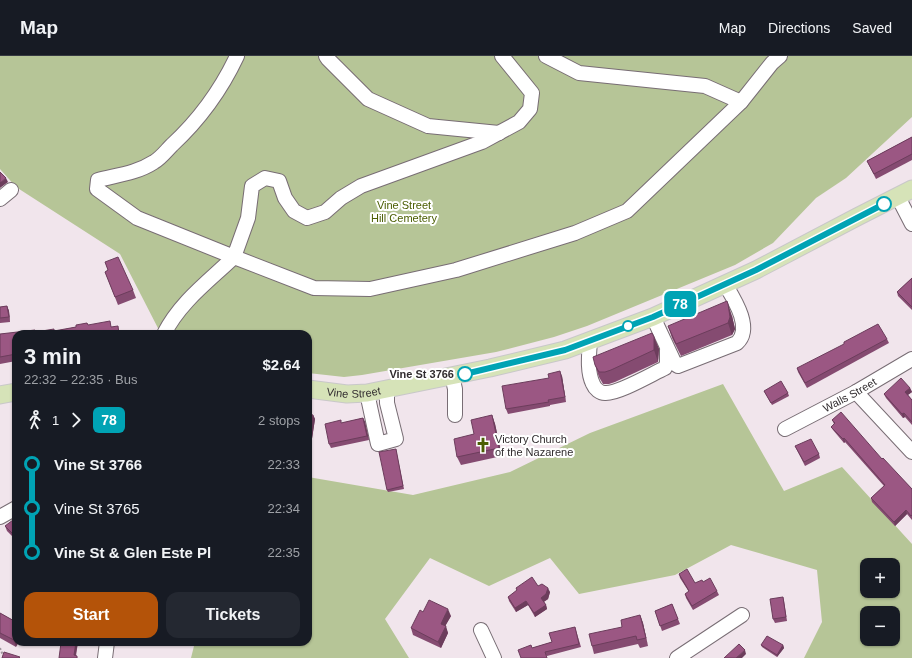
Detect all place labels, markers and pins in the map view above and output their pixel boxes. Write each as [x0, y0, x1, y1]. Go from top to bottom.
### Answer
unlabelled marker [876, 196, 892, 212]
unlabelled marker [622, 320, 634, 332]
marker: Vine St 3766 [457, 366, 473, 382]
place label: Vine St 3766 [389, 368, 454, 380]
place label: Victory Church of the Nazarene [495, 433, 573, 458]
church icon: Victory Church of the Nazarene [474, 436, 492, 454]

